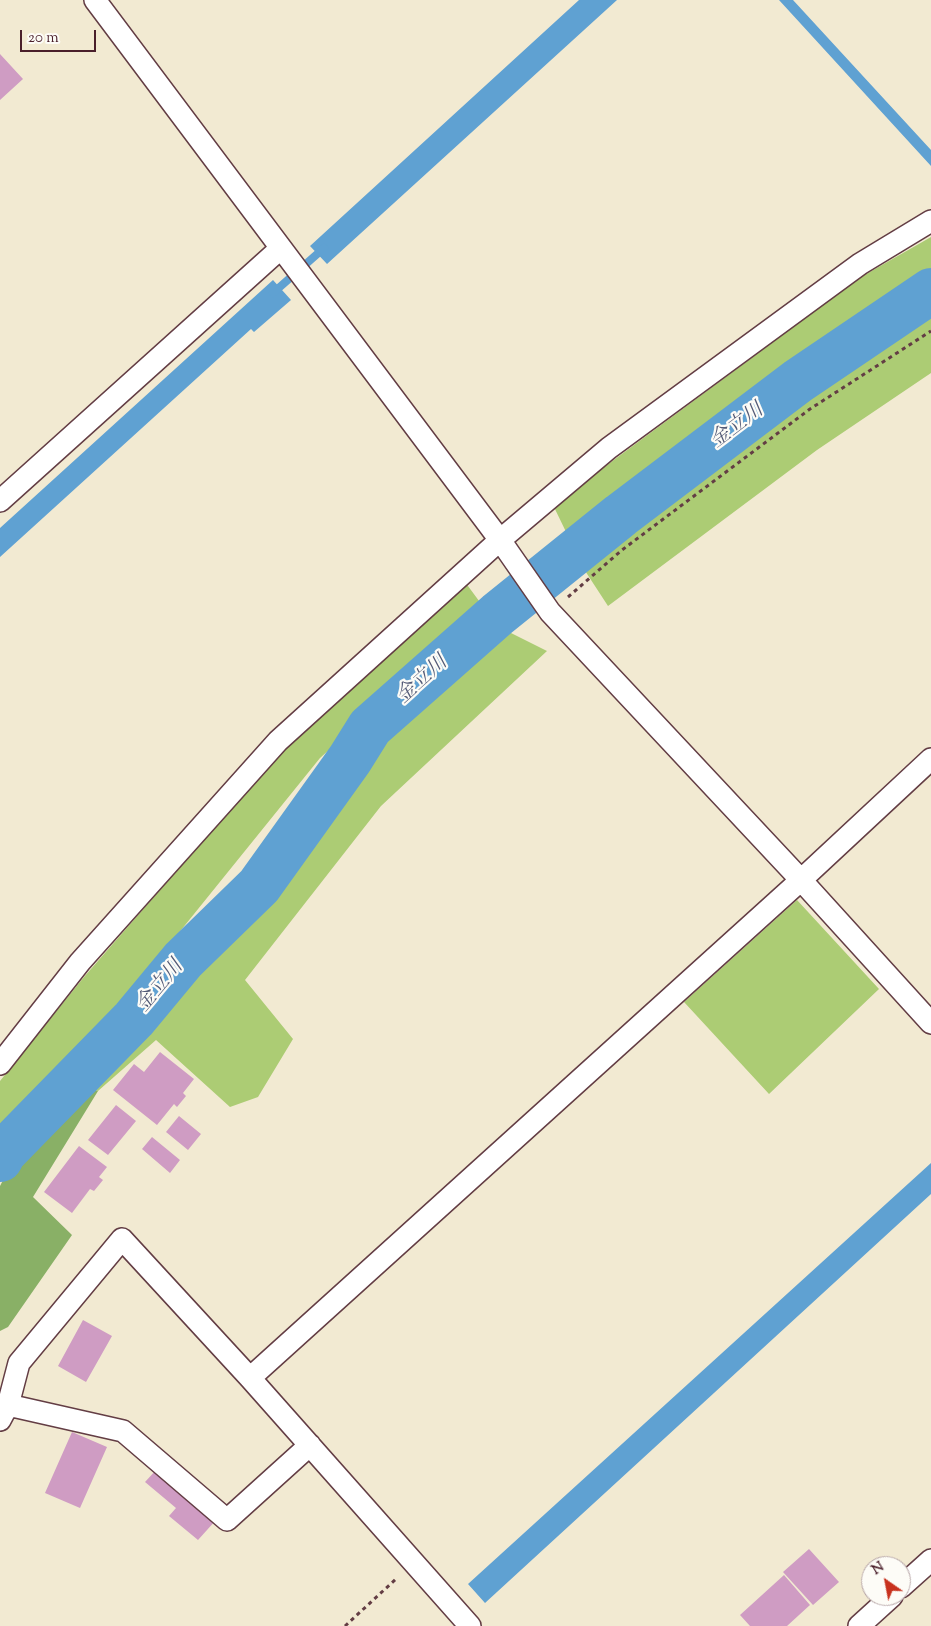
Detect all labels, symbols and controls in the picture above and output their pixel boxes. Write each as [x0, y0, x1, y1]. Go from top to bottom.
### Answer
scale bar [22, 20, 99, 52]
text: 20 m [28, 28, 59, 49]
water label: 金立川 [707, 399, 769, 455]
water label: 金立川 [393, 652, 453, 710]
water label: 金立川 [133, 956, 189, 1018]
north arrow [861, 1556, 911, 1606]
text: N [868, 1558, 889, 1581]

